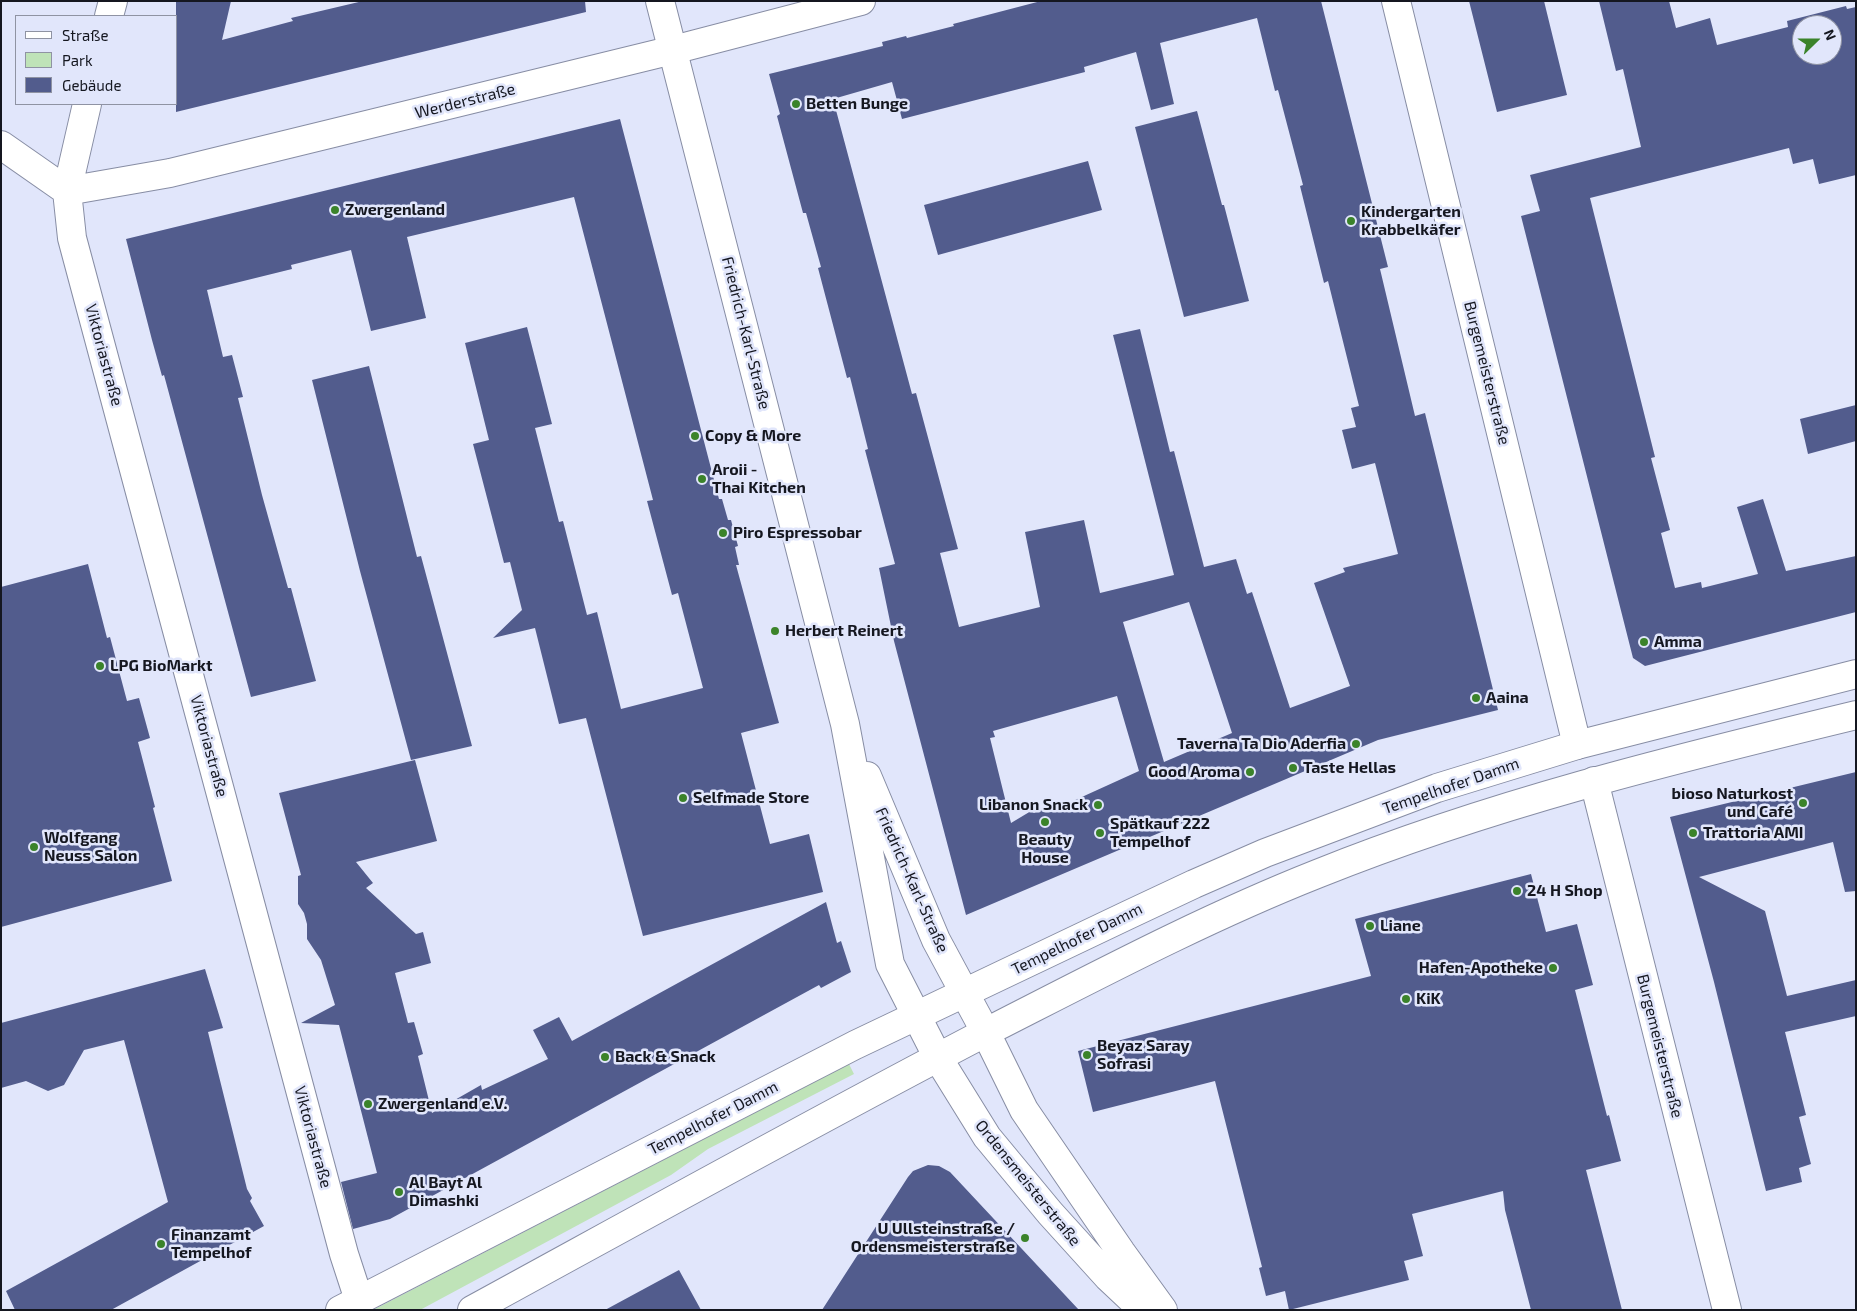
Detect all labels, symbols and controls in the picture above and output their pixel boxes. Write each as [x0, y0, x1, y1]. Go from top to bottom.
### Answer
legend [15, 15, 178, 105]
north arrow [1792, 15, 1842, 65]
text: Straße [62, 26, 108, 44]
text: N [1821, 27, 1840, 42]
text: Park [62, 51, 93, 69]
text: Gebäude [62, 76, 121, 94]
street label: Werderstraße [413, 79, 517, 123]
place label: Betten Bunge [806, 94, 908, 114]
marker: Betten Bunge [790, 98, 802, 110]
place label: Zwergenland [345, 200, 445, 220]
place label: Kindergarten Krabbelkäfer [1361, 202, 1461, 240]
marker: Zwergenland [329, 204, 341, 216]
marker: Kindergarten Krabbelkäfer [1345, 215, 1357, 227]
street label: Friedrich-Karl-Straße [718, 255, 774, 411]
street label: Burgemeisterstraße [1460, 299, 1514, 447]
street label: Viktoriastraße [81, 302, 127, 408]
place label: Copy & More [705, 426, 801, 446]
marker: Copy & More [689, 430, 701, 442]
place label: Aroii - Thai Kitchen [712, 460, 806, 498]
marker: Aroii - Thai Kitchen [696, 473, 708, 485]
place label: Piro Espressobar [733, 523, 862, 543]
marker: Piro Espressobar [717, 527, 729, 539]
place label: Herbert Reinert [785, 621, 903, 641]
marker: Herbert Reinert [769, 625, 781, 637]
place label: Amma [1654, 632, 1702, 652]
marker: Amma [1638, 636, 1650, 648]
place label: LPG BioMarkt [110, 656, 212, 676]
marker: LPG BioMarkt [94, 660, 106, 672]
place label: Aaina [1486, 688, 1529, 708]
marker: Aaina [1470, 692, 1482, 704]
street label: Viktoriastraße [186, 693, 232, 799]
place label: Taverna Ta Dio Aderfia [1177, 734, 1346, 754]
marker: Taverna Ta Dio Aderfia [1350, 738, 1362, 750]
street label: Tempelhofer Damm [1380, 754, 1522, 818]
place label: Taste Hellas [1303, 758, 1396, 778]
place label: Good Aroma [1148, 762, 1240, 782]
marker: Taste Hellas [1287, 762, 1299, 774]
marker: Good Aroma [1244, 766, 1256, 778]
place label: bioso Naturkost und Café [1672, 784, 1793, 822]
place label: Selfmade Store [693, 788, 809, 808]
marker: Selfmade Store [677, 792, 689, 804]
place label: Libanon Snack [979, 795, 1088, 815]
marker: bioso Naturkost und Café [1797, 797, 1809, 809]
marker: Libanon Snack [1092, 799, 1104, 811]
street label: Friedrich-Karl-Straße [871, 804, 953, 956]
place label: Spätkauf 222 Tempelhof [1110, 814, 1210, 852]
marker: Beauty House [1039, 816, 1051, 828]
place label: Trattoria AMI [1703, 823, 1803, 843]
marker: Spätkauf 222 Tempelhof [1094, 827, 1106, 839]
marker: Trattoria AMI [1687, 827, 1699, 839]
place label: Wolfgang Neuss Salon [44, 828, 137, 866]
place label: Beauty House [1018, 830, 1072, 868]
marker: Wolfgang Neuss Salon [28, 841, 40, 853]
place label: 24 H Shop [1527, 881, 1602, 901]
marker: 24 H Shop [1511, 885, 1523, 897]
street label: Tempelhofer Damm [1008, 899, 1146, 979]
place label: Liane [1380, 916, 1421, 936]
marker: Liane [1364, 920, 1376, 932]
place label: Hafen-Apotheke [1419, 958, 1543, 978]
marker: Hafen-Apotheke [1547, 962, 1559, 974]
street label: Burgemeisterstraße [1633, 972, 1687, 1120]
place label: KiK [1416, 989, 1441, 1009]
marker: KiK [1400, 993, 1412, 1005]
place label: Beyaz Saray Sofrasi [1097, 1036, 1190, 1074]
place label: Back & Snack [615, 1047, 716, 1067]
marker: Beyaz Saray Sofrasi [1081, 1049, 1093, 1061]
marker: Back & Snack [599, 1051, 611, 1063]
street label: Tempelhofer Damm [645, 1077, 781, 1159]
street label: Viktoriastraße [290, 1084, 336, 1190]
place label: Zwergenland e.V. [378, 1094, 507, 1114]
marker: Zwergenland e.V. [362, 1098, 374, 1110]
street label: Ordensmeisterstraße [971, 1116, 1085, 1250]
place label: Al Bayt Al Dimashki [409, 1173, 482, 1211]
marker: Al Bayt Al Dimashki [393, 1186, 405, 1198]
place label: U Ullsteinstraße / Ordensmeisterstraße [851, 1219, 1015, 1257]
place label: Finanzamt Tempelhof [171, 1225, 252, 1263]
marker: U Ullsteinstraße / Ordensmeisterstraße [1019, 1232, 1031, 1244]
marker: Finanzamt Tempelhof [155, 1238, 167, 1250]

